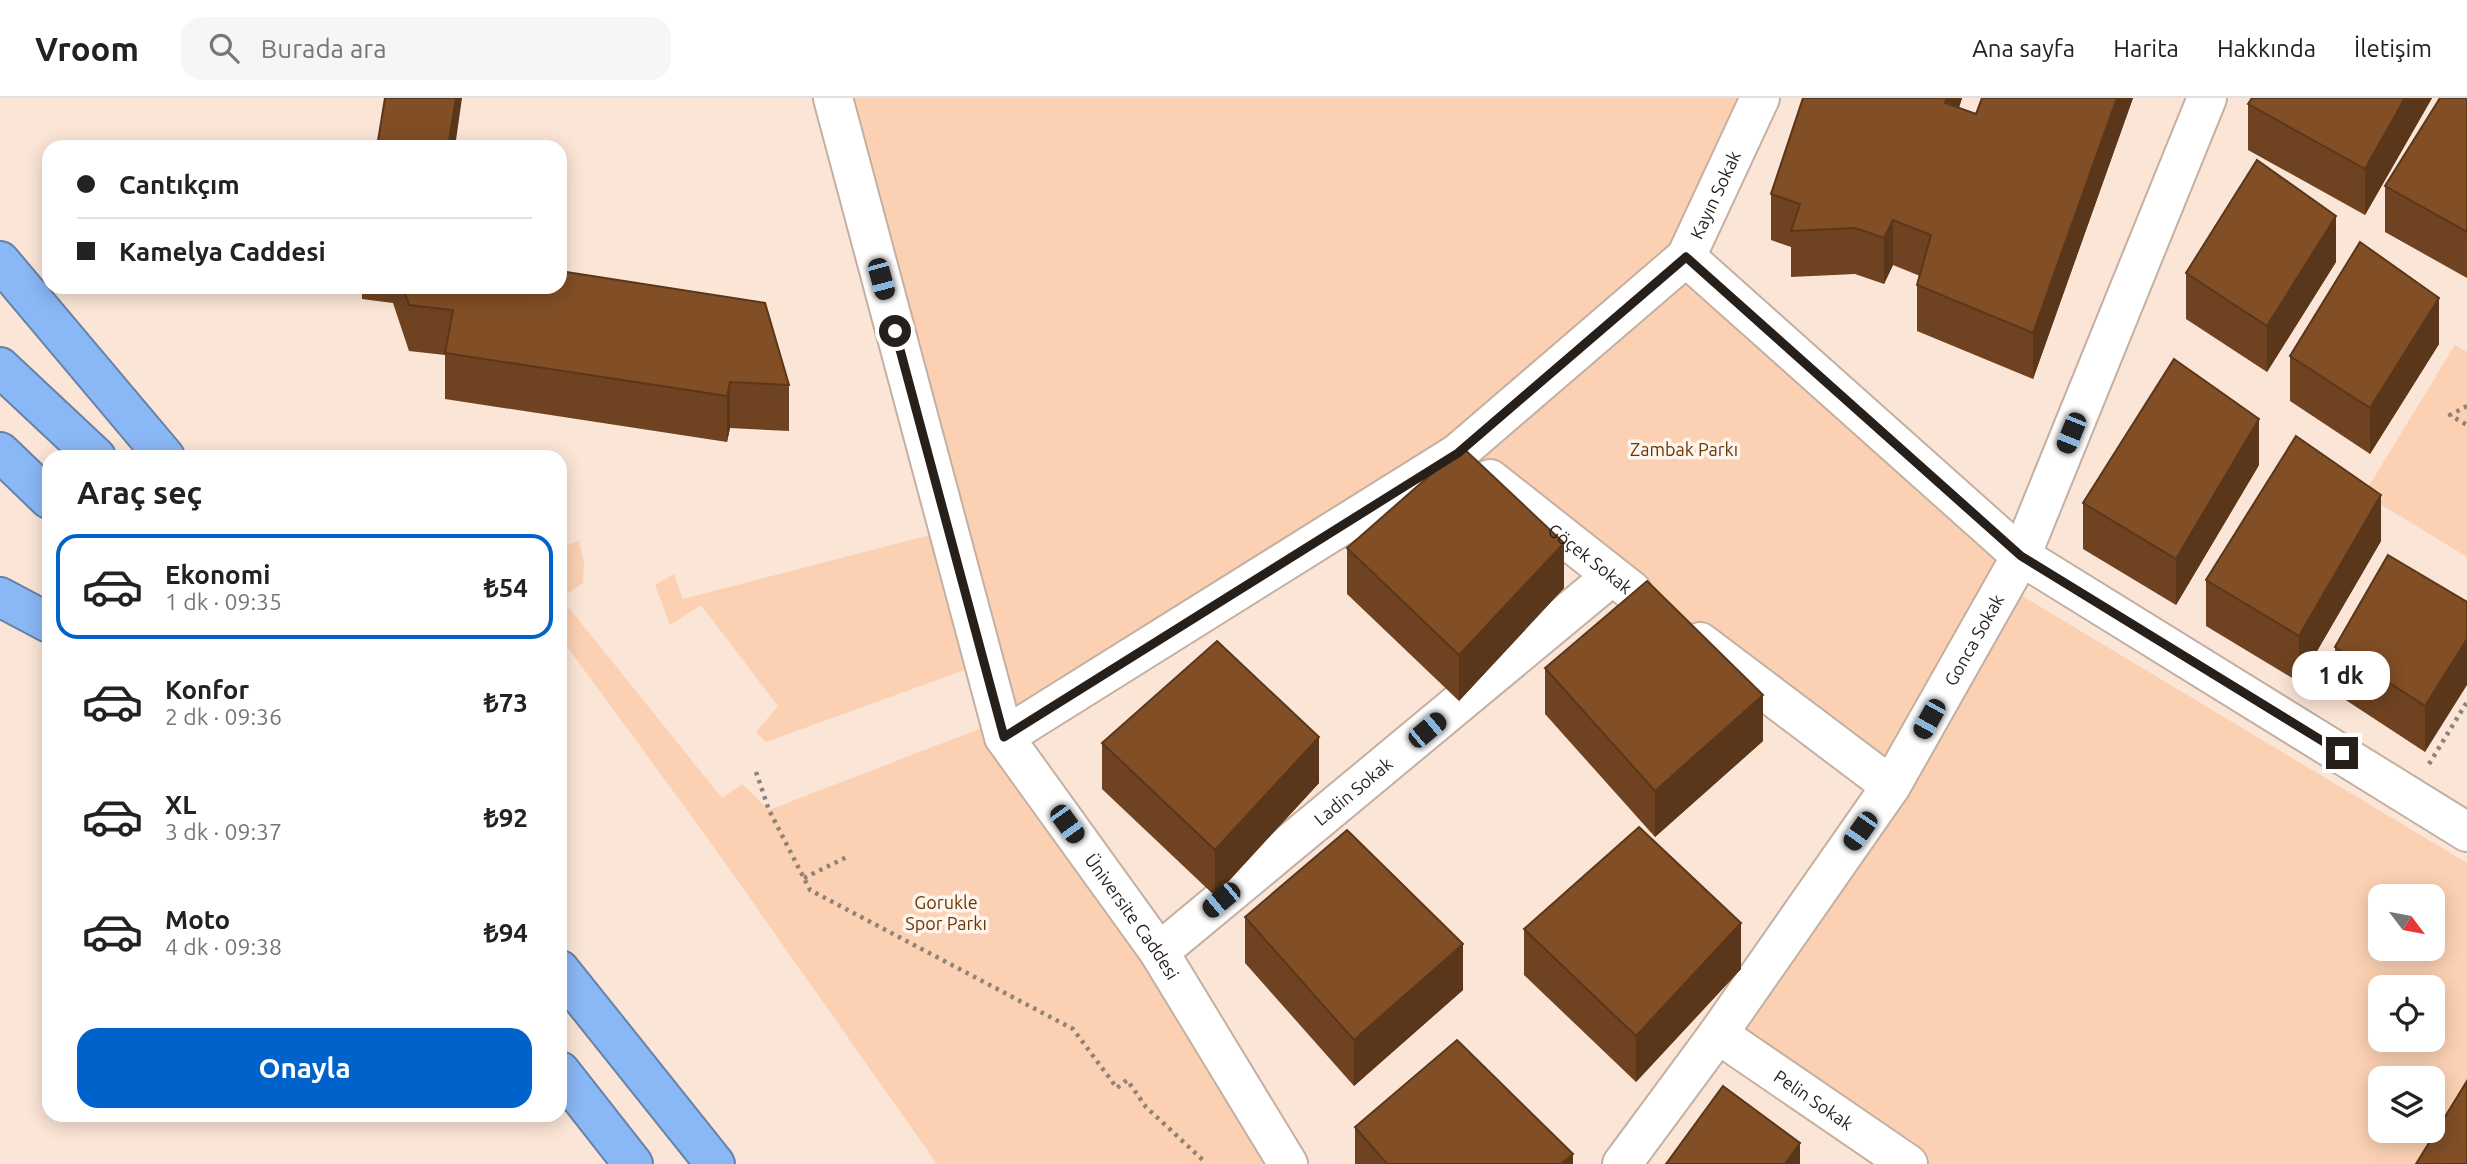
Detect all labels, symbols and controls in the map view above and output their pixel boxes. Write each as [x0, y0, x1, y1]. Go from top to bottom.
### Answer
search box [181, 17, 671, 80]
icon: search [205, 29, 243, 67]
text: Vroom [35, 30, 139, 67]
text: Burada ara [261, 34, 387, 63]
text: Ana sayfa [1972, 35, 2075, 62]
text: Harita [2113, 35, 2179, 62]
text: Hakkında [2217, 35, 2316, 62]
text: İletişim [2354, 35, 2432, 62]
street label: Kayın Sokak [1686, 147, 1744, 242]
text: Cantıkçım [119, 170, 240, 199]
text: Kamelya Caddesi [119, 237, 326, 266]
car [866, 256, 897, 302]
route start [879, 315, 911, 347]
car [2054, 410, 2089, 456]
park label: Zambak Parkı [1630, 439, 1738, 459]
text: Araç seç [77, 474, 202, 510]
street label: Göçek Sokak [1545, 519, 1636, 598]
icon: car [81, 555, 144, 618]
text: Ekonomi [165, 560, 270, 589]
text: ₺54 [484, 573, 528, 602]
text: 1 dk · 09:35 [165, 589, 282, 614]
street label: Gonca Sokak [1940, 590, 2007, 689]
callout: 1 dk [2293, 652, 2391, 700]
text: 1 dk [2318, 663, 2364, 688]
icon: car [81, 670, 144, 733]
text: Konfor [165, 675, 249, 704]
text: ₺73 [484, 688, 528, 717]
car [1910, 696, 1949, 742]
text: 2 dk · 09:36 [165, 704, 282, 729]
car [1405, 708, 1450, 752]
route end [2326, 737, 2358, 769]
street label: Ladin Sokak [1310, 753, 1396, 829]
icon: car [81, 785, 144, 848]
text: XL [165, 790, 196, 819]
car [1047, 801, 1088, 847]
text: ₺92 [484, 803, 528, 832]
car [1840, 808, 1881, 854]
text: 3 dk · 09:37 [165, 819, 282, 844]
street label: Üniversite Caddesi [1081, 849, 1183, 983]
car [1199, 878, 1244, 922]
north arrow [2368, 884, 2445, 961]
map controls [2368, 884, 2445, 1143]
park label: Gorukle Spor Parkı [905, 892, 987, 933]
icon: car [81, 900, 144, 963]
text: Moto [165, 905, 230, 934]
text: ₺94 [484, 918, 528, 947]
text: 4 dk · 09:38 [165, 934, 282, 959]
button: locate [2368, 975, 2445, 1052]
button: Onayla [77, 1028, 532, 1108]
street label: Pelin Sokak [1770, 1065, 1857, 1134]
button: layers [2368, 1066, 2445, 1143]

